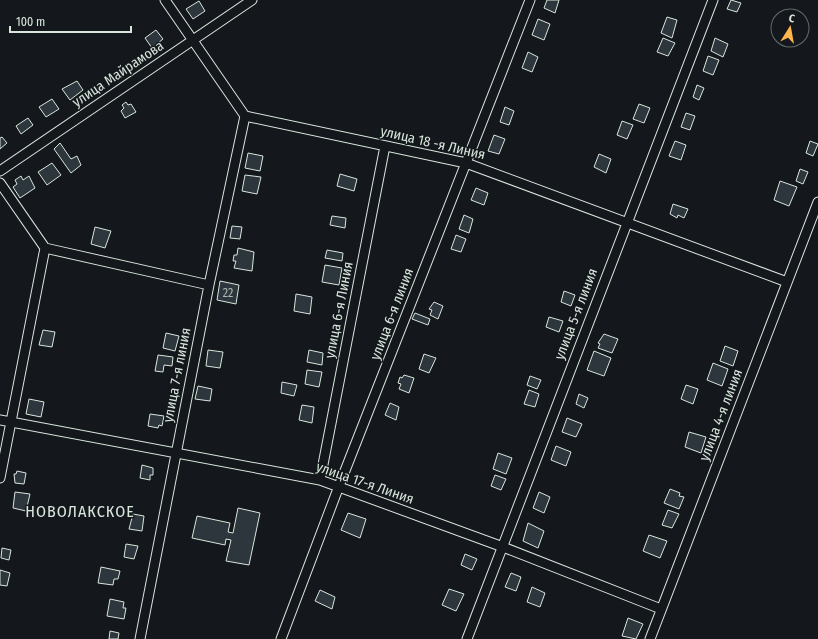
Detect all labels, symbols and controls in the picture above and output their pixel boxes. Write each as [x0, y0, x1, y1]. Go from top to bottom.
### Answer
scale bar [10, 8, 131, 34]
north arrow [770, 8, 810, 48]
text: С [788, 12, 796, 26]
text: 100 m [16, 15, 45, 29]
street label: улица Майрамова [69, 37, 167, 111]
street label: улица 18 -я Линия [379, 123, 487, 163]
street label: улица 6-я Линия [321, 260, 357, 360]
street label: улица 6-я линия [367, 266, 417, 362]
street label: улица 5-я линия [551, 266, 601, 362]
house number: 22 [223, 286, 233, 300]
street label: улица 7-я линия [160, 326, 194, 424]
street label: улица 4-я линия [696, 367, 746, 463]
street label: улица 17-я Линия [314, 458, 416, 508]
district label: НОВОЛАКСКОЕ [25, 502, 135, 521]

